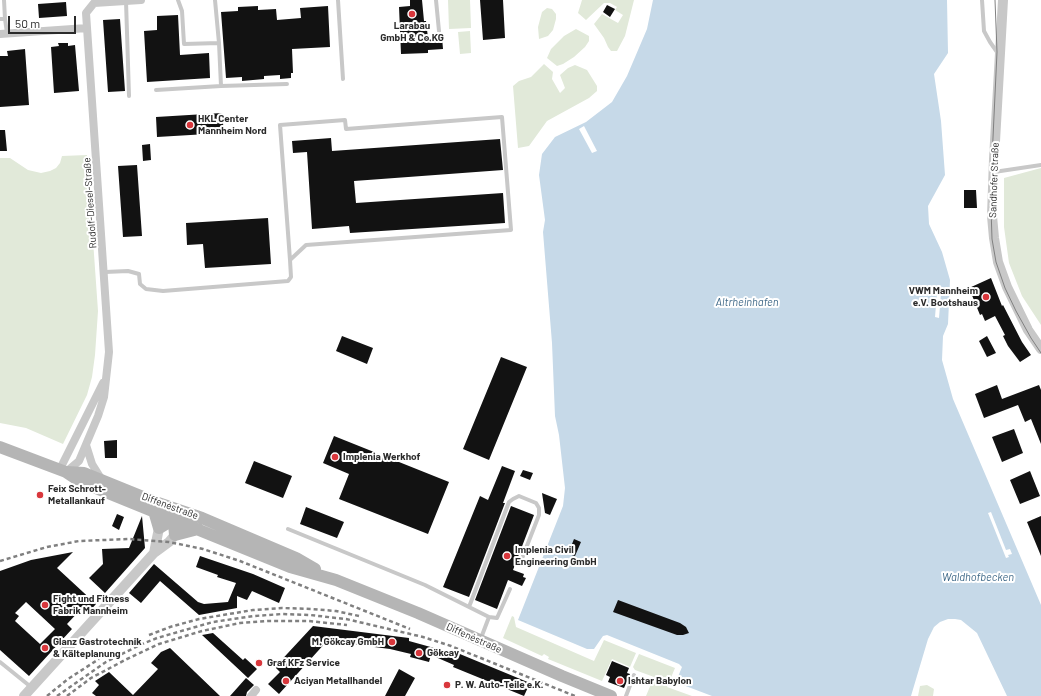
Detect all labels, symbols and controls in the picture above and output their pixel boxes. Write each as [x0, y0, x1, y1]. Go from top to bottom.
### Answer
scale bar [10, 8, 78, 34]
marker: Larabau GmbH & Co.KG [407, 9, 417, 19]
text: 50 m [15, 16, 40, 30]
place label: Larabau GmbH & Co.KG [380, 20, 444, 44]
place label: HKL Center Mannheim Nord [198, 113, 267, 136]
marker: HKL Center Mannheim Nord [185, 120, 195, 130]
street label: Sandhofer Straße [987, 142, 1001, 218]
street label: Rudolf-Diesel-Straße [81, 157, 99, 249]
place label: VWM Mannheim e.V. Bootshaus [909, 285, 978, 308]
marker: VWM Mannheim e.V. Bootshaus [981, 292, 991, 302]
water label: Altrheinhafen [716, 295, 778, 309]
place label: Implenia Werkhof [343, 451, 420, 463]
marker: Implenia Werkhof [330, 452, 340, 462]
place label: Feix Schrott- Metallankauf [48, 483, 106, 506]
marker: Feix Schrott- Metallankauf [35, 490, 45, 500]
street label: Diffenéstraße [140, 490, 200, 522]
place label: Implenia Civil Engineering GmbH [515, 544, 597, 568]
marker: Implenia Civil Engineering GmbH [502, 551, 512, 561]
water label: Waldhofbecken [942, 570, 1014, 584]
place label: Fight und Fitness Fabrik Mannheim [53, 593, 129, 616]
marker: Fight und Fitness Fabrik Mannheim [40, 600, 50, 610]
street label: Diffenéstraße [444, 620, 504, 656]
place label: Glanz Gastrotechnik & Kälteplanung [53, 636, 142, 660]
place label: M. Gökcay GmbH [312, 636, 384, 648]
marker: M. Gökcay GmbH [387, 637, 397, 647]
marker: Glanz Gastrotechnik & Kälteplanung [40, 643, 50, 653]
place label: Gökcay [427, 647, 459, 659]
marker: Gökcay [414, 648, 424, 658]
place label: Graf KFz Service [267, 657, 340, 669]
marker: Graf KFz Service [254, 658, 264, 668]
place label: Aciyan Metallhandel [294, 675, 382, 687]
place label: Ishtar Babylon [628, 675, 691, 687]
marker: Aciyan Metallhandel [281, 676, 291, 686]
marker: Ishtar Babylon [615, 676, 625, 686]
place label: P. W. Auto-Teile e.K. [455, 679, 544, 691]
marker: P. W. Auto-Teile e.K. [442, 680, 452, 690]

